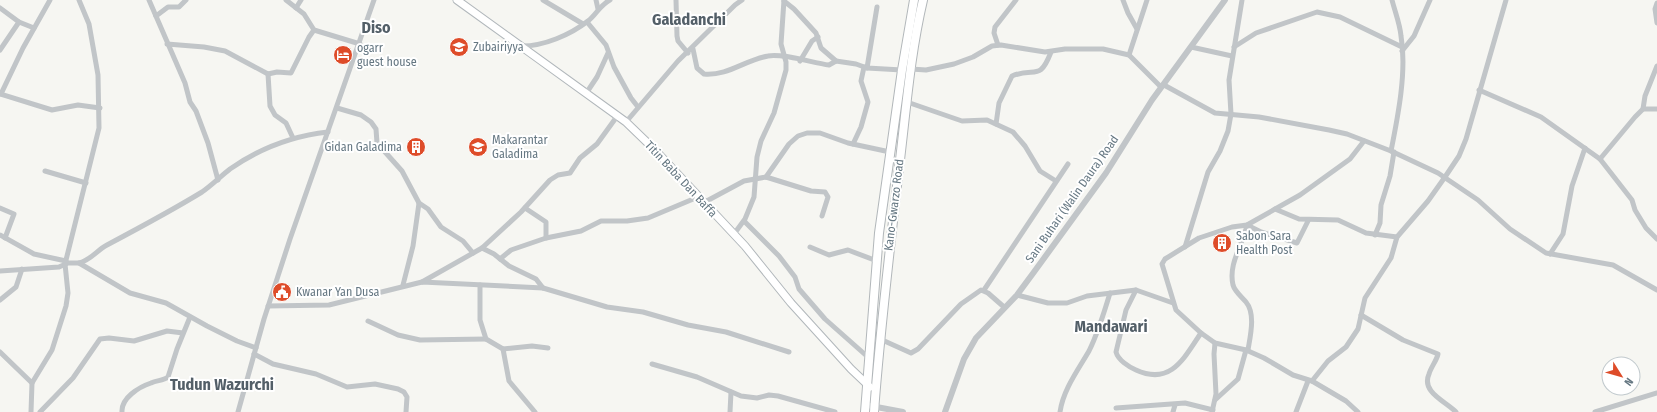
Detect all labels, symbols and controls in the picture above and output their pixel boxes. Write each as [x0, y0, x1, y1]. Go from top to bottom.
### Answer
district label: Galadanchi [652, 10, 726, 29]
district label: Diso [361, 18, 391, 37]
school or university icon: Zubairiyya [448, 36, 470, 58]
place label: Zubairiyya [473, 40, 524, 54]
place label: ogarr guest house [357, 41, 417, 69]
hotel icon: ogarr guest house [332, 44, 354, 66]
place label: Makarantar Galadima [492, 133, 548, 161]
street label: Sani Buhari (Walin Daura) Road [1023, 133, 1121, 265]
building icon: Gidan Galadima [405, 136, 427, 158]
school or university icon: Makarantar Galadima [467, 136, 489, 158]
street label: Titin Baba Dan Baffa [642, 138, 720, 220]
place label: Gidan Galadima [324, 140, 402, 154]
street label: Kano-Gwarzo Road [881, 158, 907, 252]
place label: Sabon Sara Health Post [1236, 229, 1292, 257]
building icon: Sabon Sara Health Post [1211, 232, 1233, 254]
public building icon: Kwanar Yan Dusa [271, 281, 293, 303]
place label: Kwanar Yan Dusa [296, 285, 379, 299]
district label: Mandawari [1074, 317, 1148, 336]
north arrow [1601, 356, 1641, 396]
district label: Tudun Wazurchi [170, 375, 274, 394]
text: N [1621, 375, 1636, 388]

